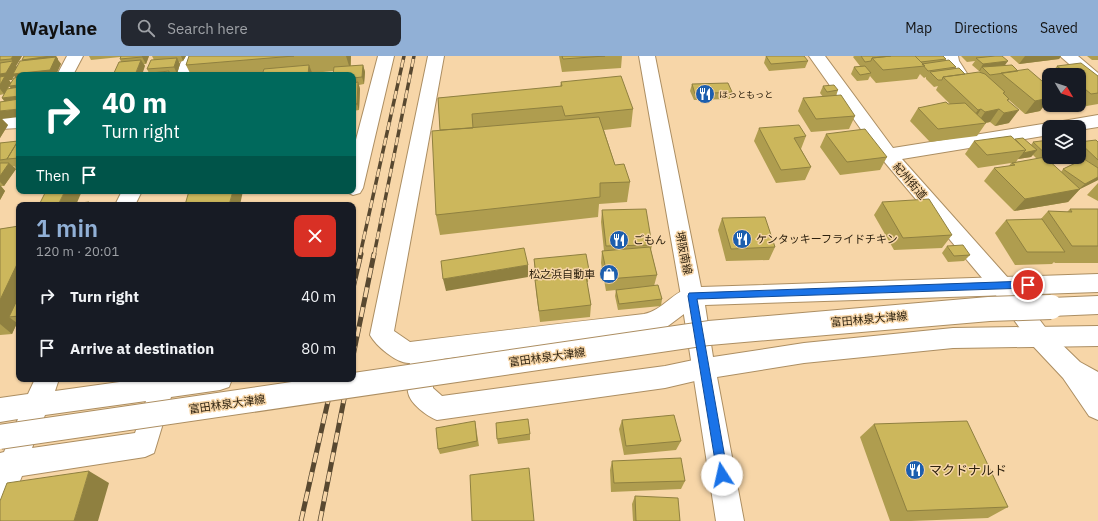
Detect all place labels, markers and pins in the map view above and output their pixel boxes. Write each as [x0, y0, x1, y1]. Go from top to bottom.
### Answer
restaurant icon: ほっともっと [694, 83, 716, 105]
place label: ほっともっと [719, 89, 773, 100]
restaurant icon: ケンタッキーフライドチキン [731, 228, 753, 250]
restaurant icon: ごもん [608, 229, 630, 251]
place label: ケンタッキーフライドチキン [756, 232, 898, 246]
place label: ごもん [633, 233, 666, 247]
shop icon: 松之浜自動車 [598, 263, 620, 285]
place label: 松之浜自動車 [529, 267, 595, 281]
pin [1011, 268, 1045, 302]
restaurant icon: マクドナルド [904, 459, 926, 481]
place label: マクドナルド [929, 462, 1007, 479]

